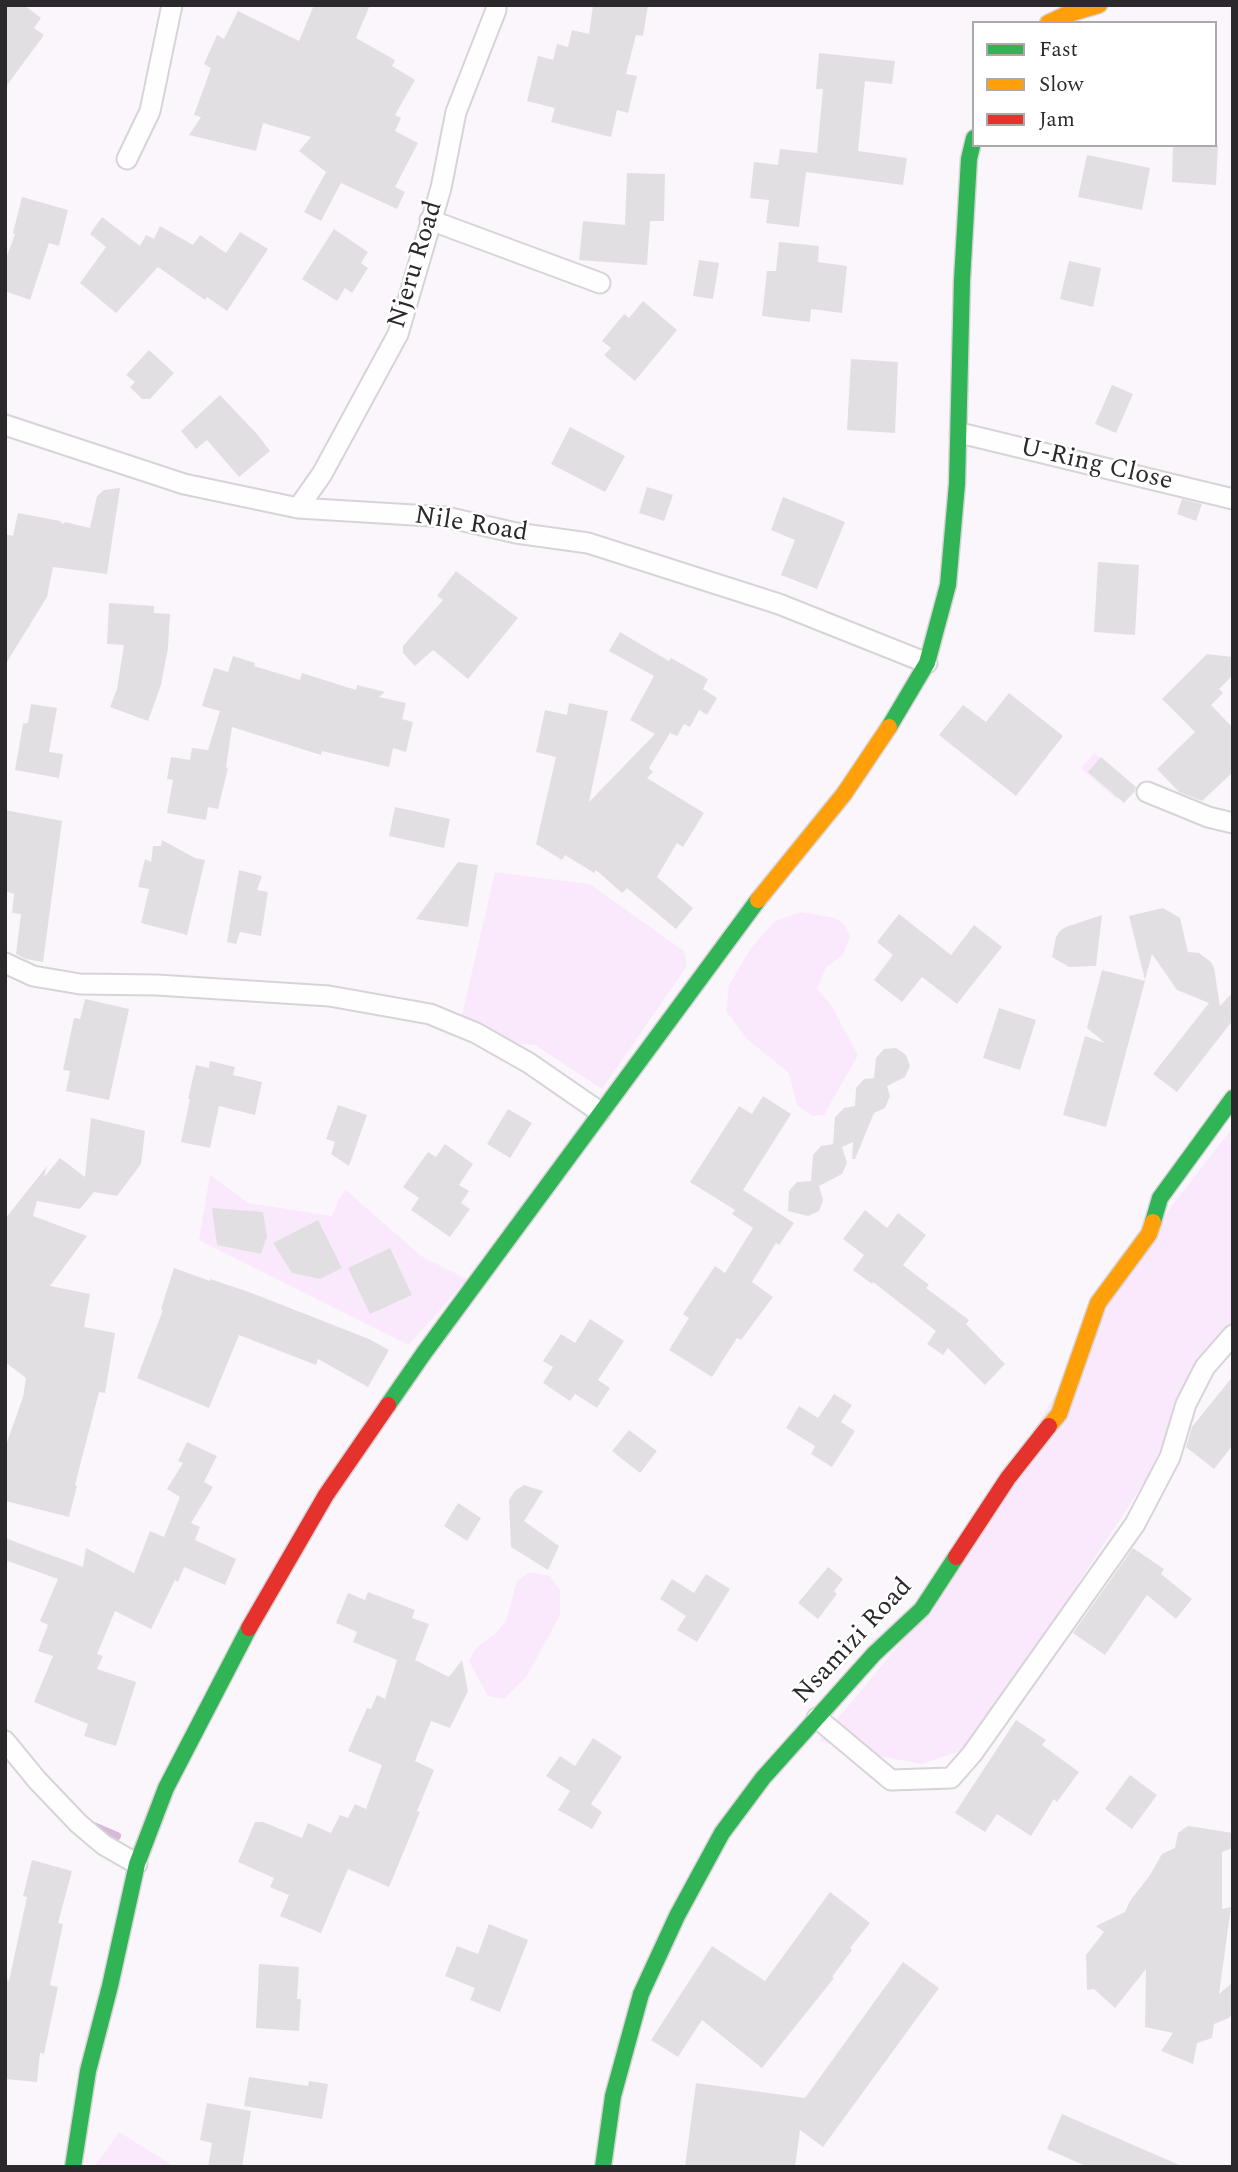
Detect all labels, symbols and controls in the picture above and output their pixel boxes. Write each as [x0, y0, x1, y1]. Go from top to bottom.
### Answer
legend [972, 21, 1217, 147]
text: Fast [1039, 34, 1078, 66]
text: Slow [1039, 69, 1083, 101]
text: Jam [1039, 104, 1075, 136]
street label: Njeru Road [383, 198, 451, 332]
street label: U-Ring Close [1017, 433, 1175, 499]
street label: Nile Road [412, 502, 530, 550]
street label: Nsamizi Road [788, 1573, 920, 1711]

